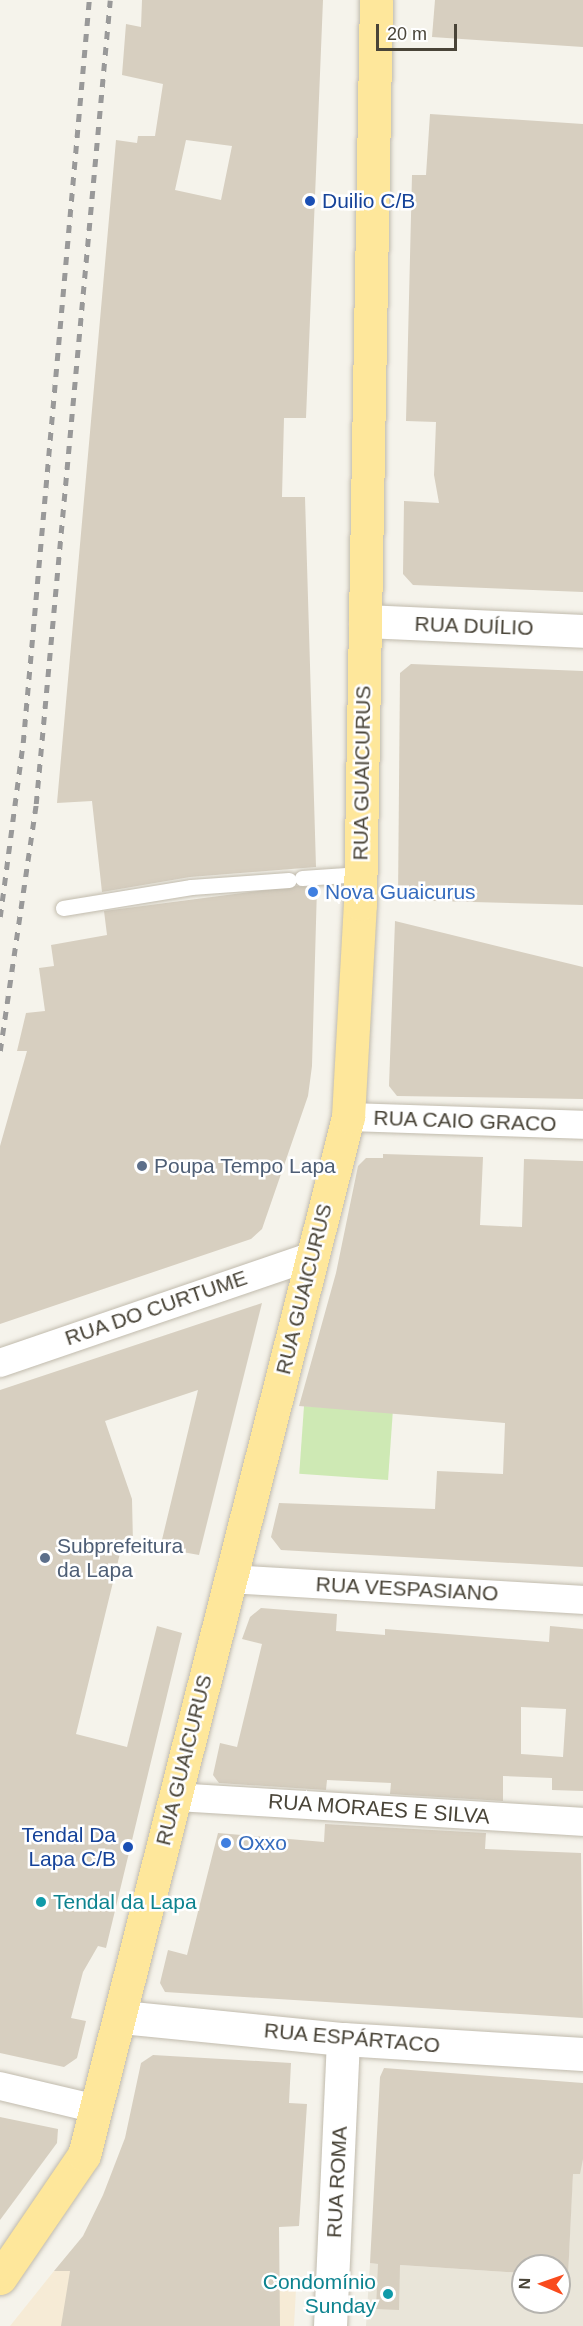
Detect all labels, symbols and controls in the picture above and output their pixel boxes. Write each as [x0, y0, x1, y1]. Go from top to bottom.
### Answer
scale bar [379, 12, 460, 50]
text: 20 m [387, 24, 427, 44]
place label: Duilio C/B [322, 188, 415, 214]
marker: Duilio C/B [303, 194, 317, 208]
street label: RUA DUÍLIO [414, 611, 534, 641]
street label: RUA GUAICURUS [348, 685, 376, 861]
place label: Nova Guaicurus [325, 879, 476, 905]
marker: Nova Guaicurus [306, 885, 320, 899]
street label: RUA CAIO GRACO [372, 1105, 558, 1137]
place label: Poupa Tempo Lapa [154, 1153, 336, 1179]
marker: Poupa Tempo Lapa [135, 1159, 149, 1173]
street label: RUA GUAICURUS [270, 1200, 338, 1378]
street label: RUA DO CURTUME [61, 1265, 251, 1351]
place label: Subprefeitura da Lapa [57, 1533, 183, 1583]
marker: Subprefeitura da Lapa [38, 1551, 52, 1565]
street label: RUA VESPASIANO [314, 1572, 500, 1606]
street label: RUA GUAICURUS [150, 1671, 218, 1849]
street label: RUA MORAES E SILVA [267, 1789, 491, 1829]
place label: Tendal Da Lapa C/B [21, 1822, 116, 1872]
place label: Oxxo [238, 1830, 287, 1856]
marker: Oxxo [219, 1836, 233, 1850]
marker: Tendal Da Lapa C/B [121, 1840, 135, 1854]
place label: Tendal da Lapa [53, 1889, 197, 1915]
marker: Tendal da Lapa [34, 1895, 48, 1909]
street label: RUA ESPÁRTACO [262, 2018, 442, 2058]
street label: RUA ROMA [321, 2125, 353, 2239]
north arrow [511, 2254, 571, 2314]
place label: Condomínio Sunday [263, 2269, 376, 2319]
text: N [516, 2277, 533, 2289]
marker: Condomínio Sunday [381, 2287, 395, 2301]

